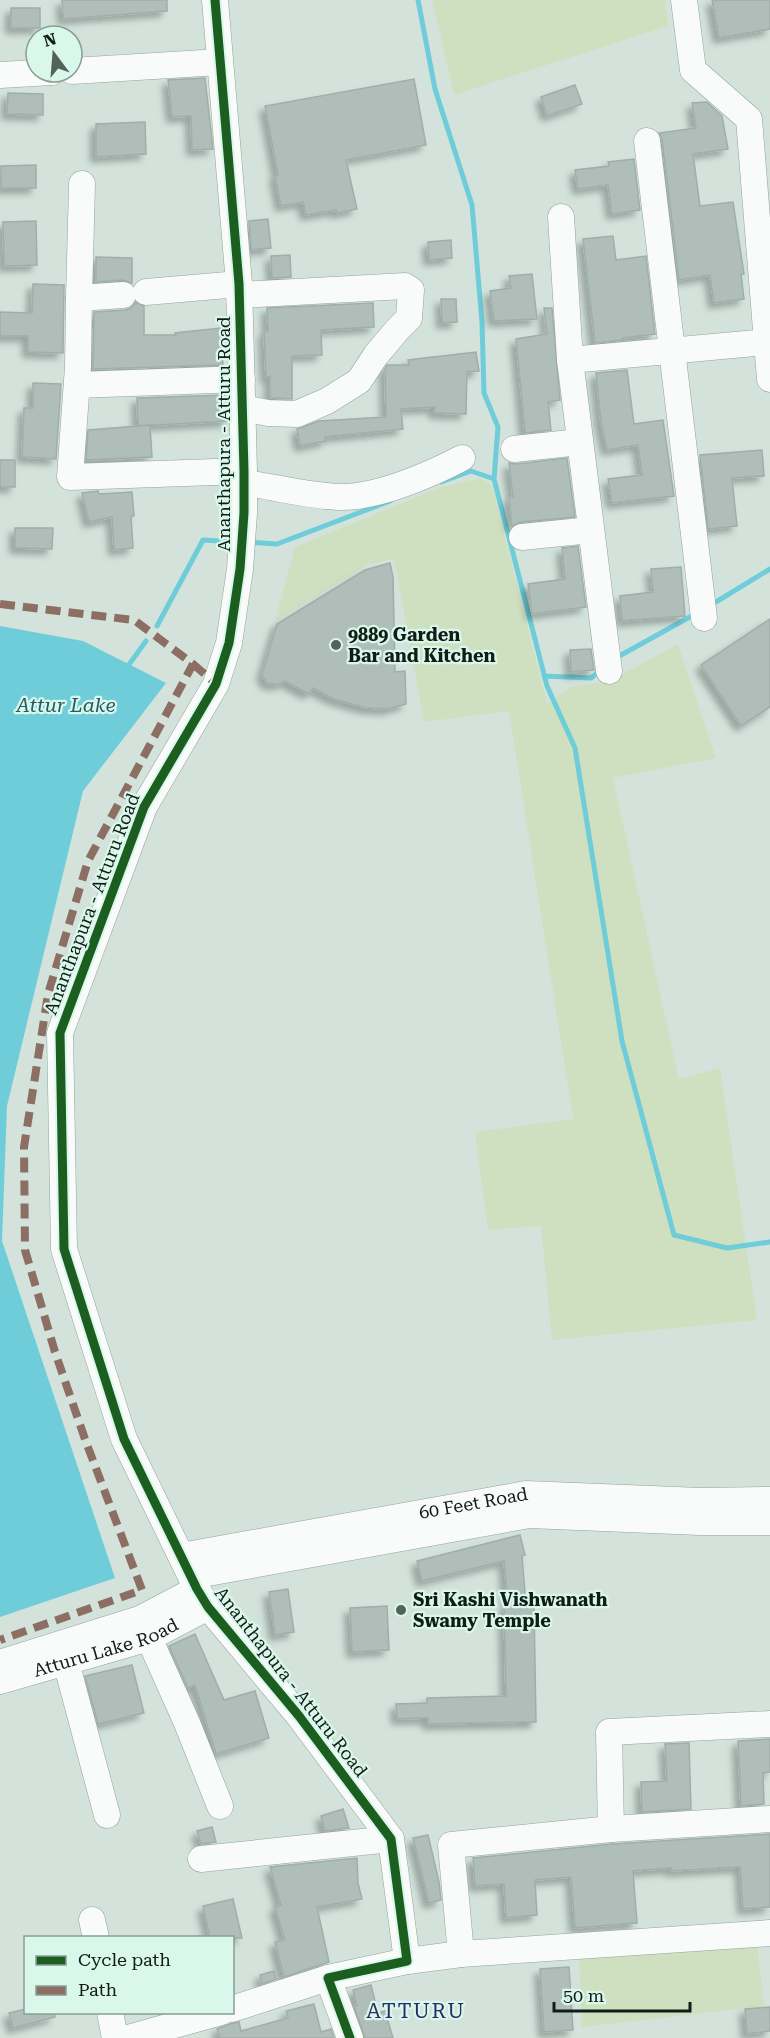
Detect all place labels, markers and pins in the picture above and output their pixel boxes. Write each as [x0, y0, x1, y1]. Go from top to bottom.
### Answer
place label: 9889 Garden Bar and Kitchen [348, 624, 496, 666]
marker: 9889 Garden Bar and Kitchen [329, 638, 343, 652]
place label: Sri Kashi Vishwanath Swamy Temple [413, 1589, 608, 1631]
marker: Sri Kashi Vishwanath Swamy Temple [394, 1603, 408, 1617]

